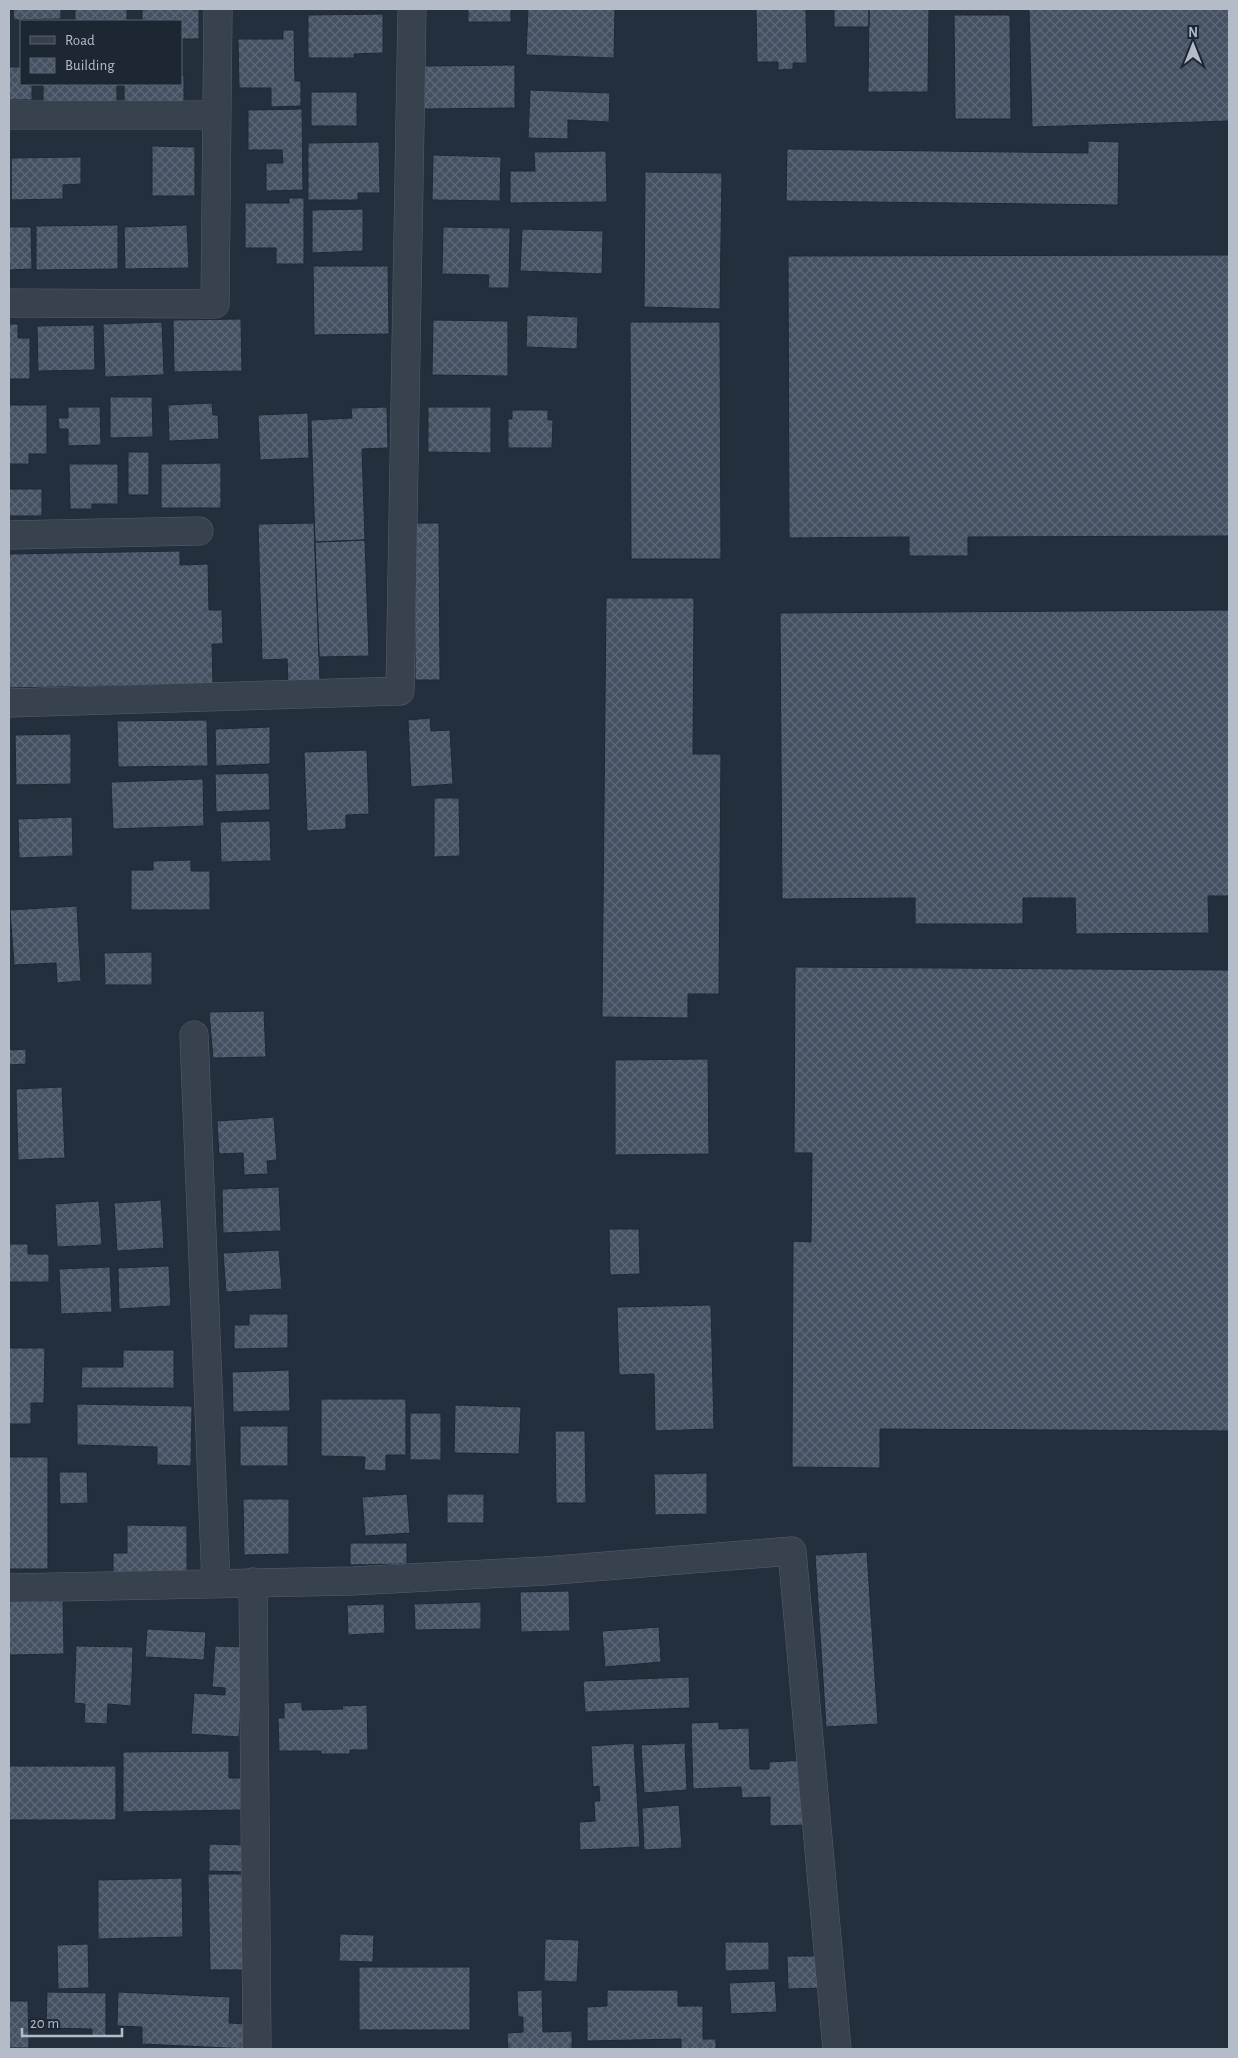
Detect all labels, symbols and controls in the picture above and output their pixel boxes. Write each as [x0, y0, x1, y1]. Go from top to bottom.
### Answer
legend [20, 20, 182, 85]
north arrow [1168, 20, 1218, 70]
text: N [1188, 26, 1198, 40]
text: Road [65, 33, 95, 48]
text: Building [65, 58, 115, 73]
scale bar [22, 2006, 122, 2038]
text: 20 m [30, 2016, 59, 2031]

